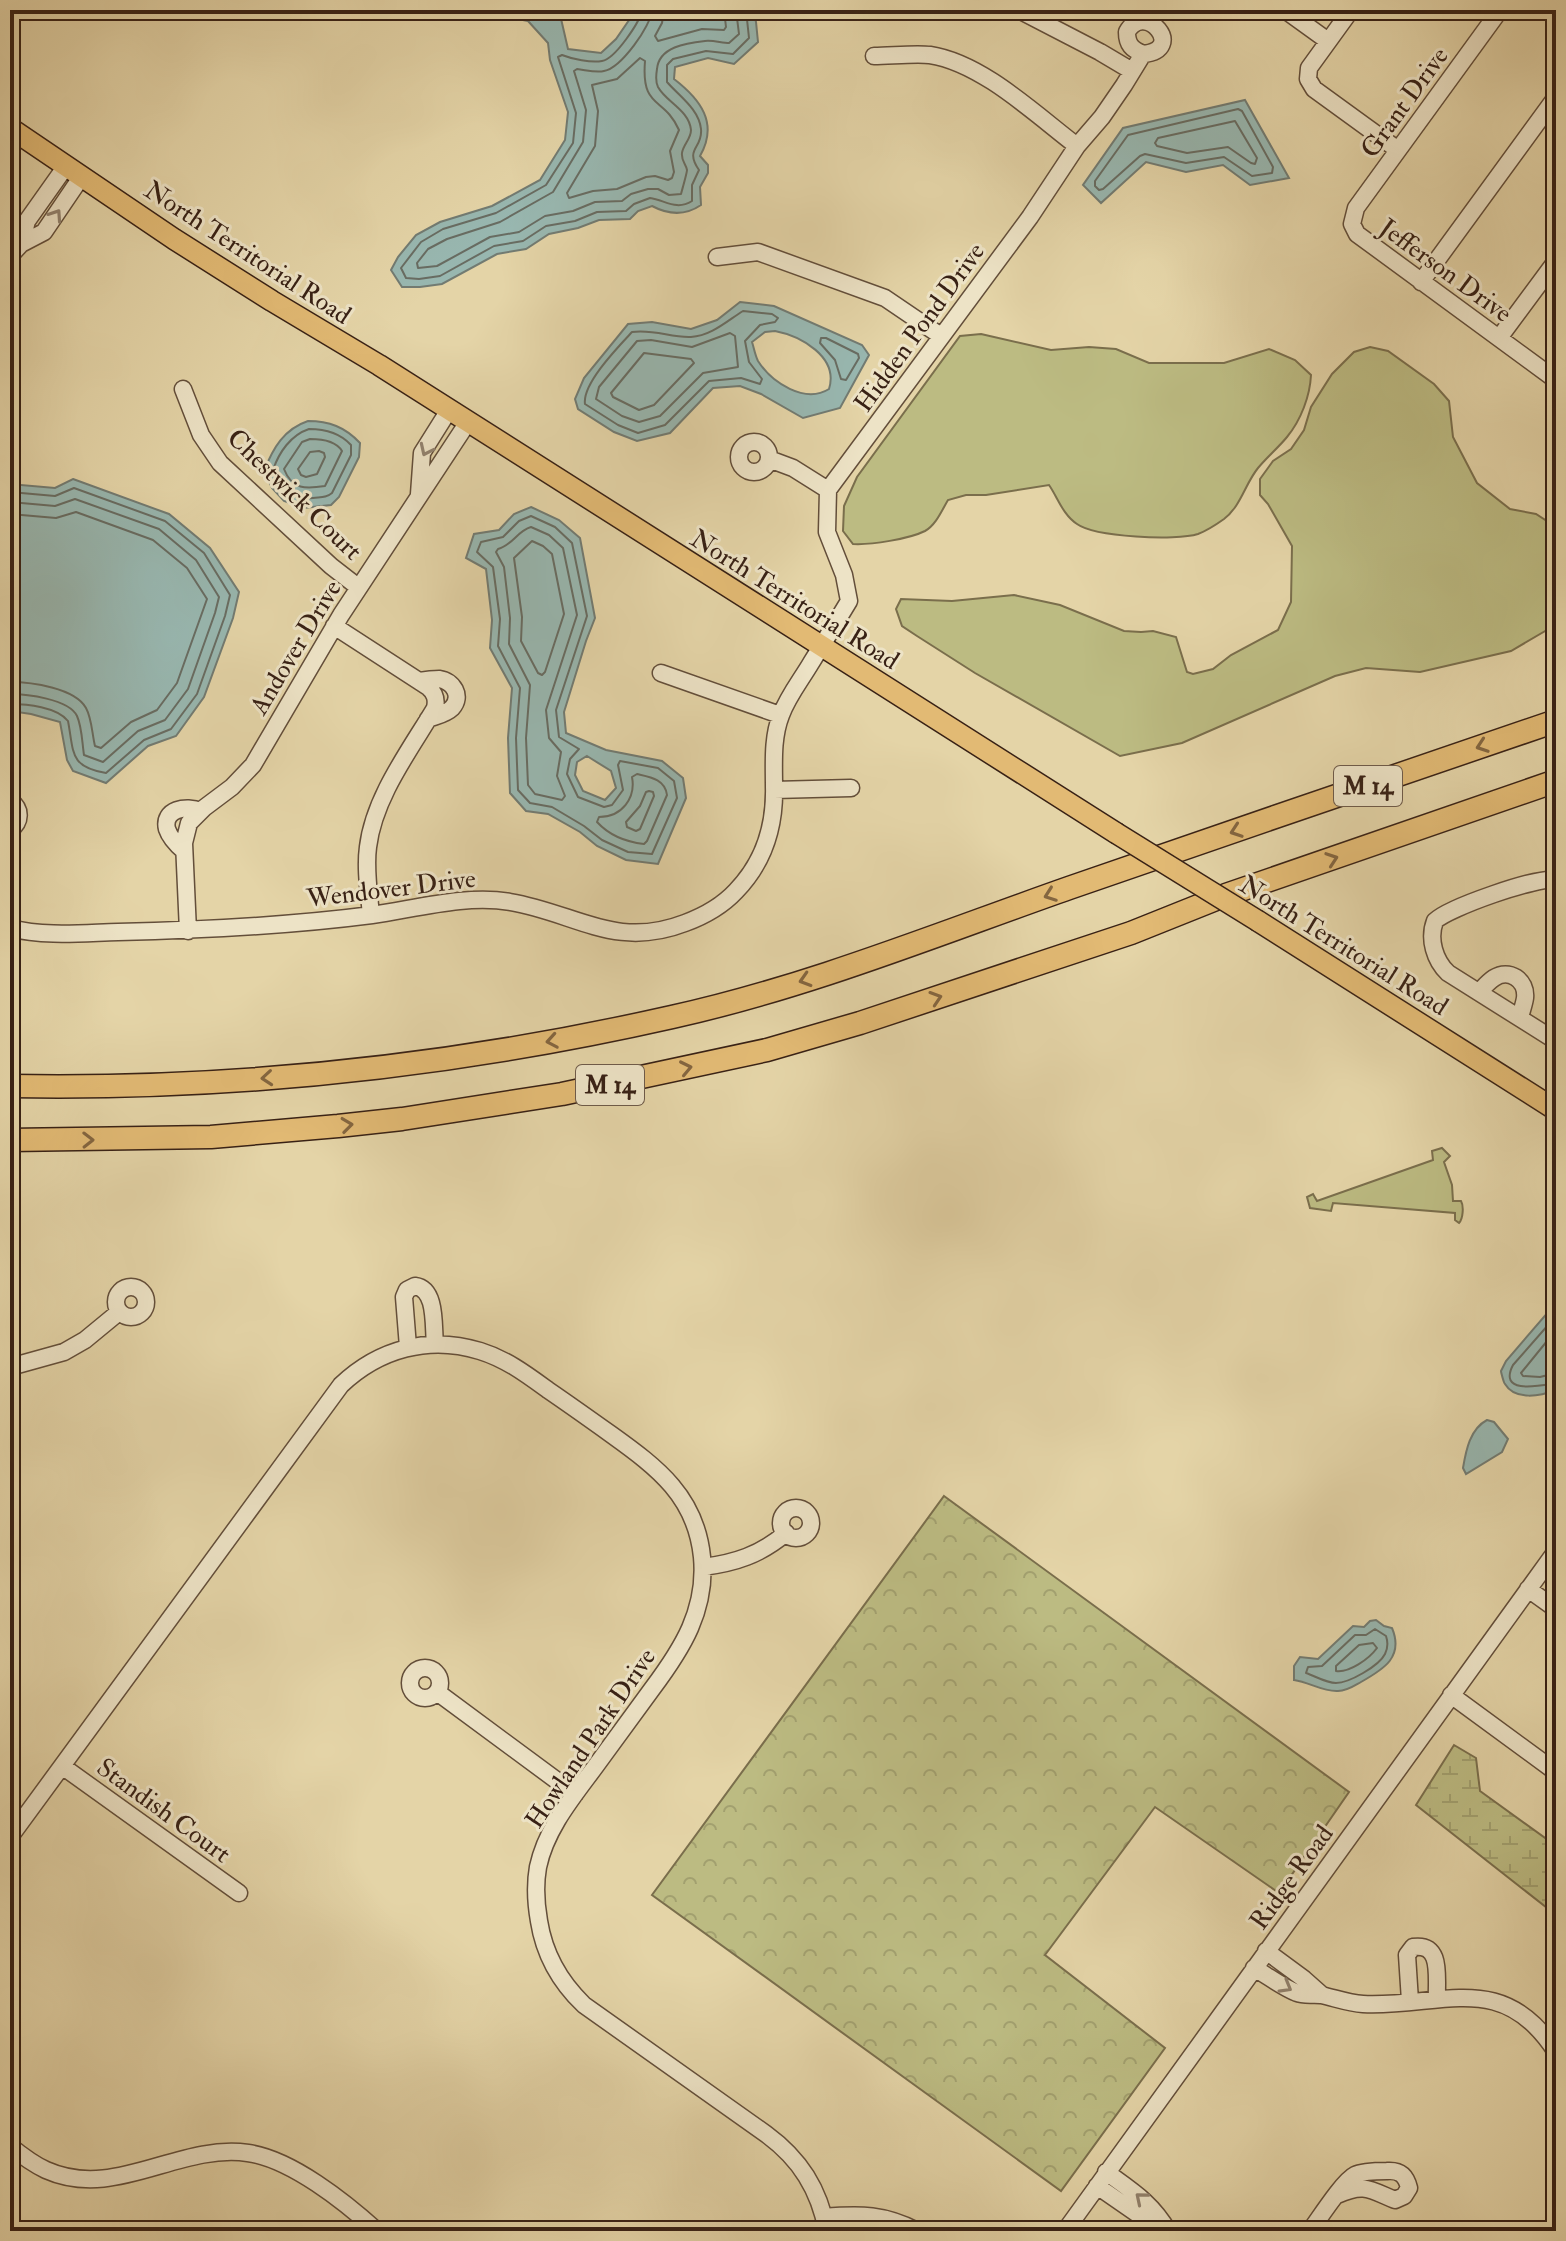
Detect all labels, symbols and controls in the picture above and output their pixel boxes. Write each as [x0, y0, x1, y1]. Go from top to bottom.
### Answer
street label: Grant Drive [1354, 41, 1456, 164]
street label: North Territorial Road [138, 174, 357, 332]
one-way arrow [46, 209, 61, 223]
street label: Jefferson Drive [1372, 211, 1518, 330]
street label: Hidden Pond Drive [848, 237, 992, 419]
street label: Chestwick Court [220, 422, 368, 567]
one-way arrow [420, 442, 436, 457]
street label: North Territorial Road [684, 523, 905, 677]
street label: Andover Drive [243, 574, 349, 722]
one-way arrow [1476, 737, 1490, 753]
road number: M 14 [1334, 766, 1402, 806]
one-way arrow [1230, 821, 1244, 837]
one-way arrow [1324, 852, 1338, 868]
street label: Wendover Drive [304, 863, 478, 915]
street label: North Territorial Road [1233, 869, 1454, 1023]
one-way arrow [1044, 885, 1058, 902]
one-way arrow [798, 971, 812, 987]
one-way arrow [929, 991, 943, 1007]
one-way arrow [545, 1031, 559, 1048]
one-way arrow [679, 1060, 693, 1077]
road number: M 14 [576, 1065, 644, 1105]
one-way arrow [260, 1069, 273, 1086]
one-way arrow [341, 1117, 354, 1134]
one-way arrow [82, 1131, 95, 1149]
street label: Howland Park Drive [519, 1642, 663, 1835]
street label: Standish Court [90, 1752, 237, 1870]
street label: Ridge Road [1243, 1819, 1341, 1936]
one-way arrow [1278, 1977, 1292, 1993]
one-way arrow [1135, 2193, 1150, 2208]

